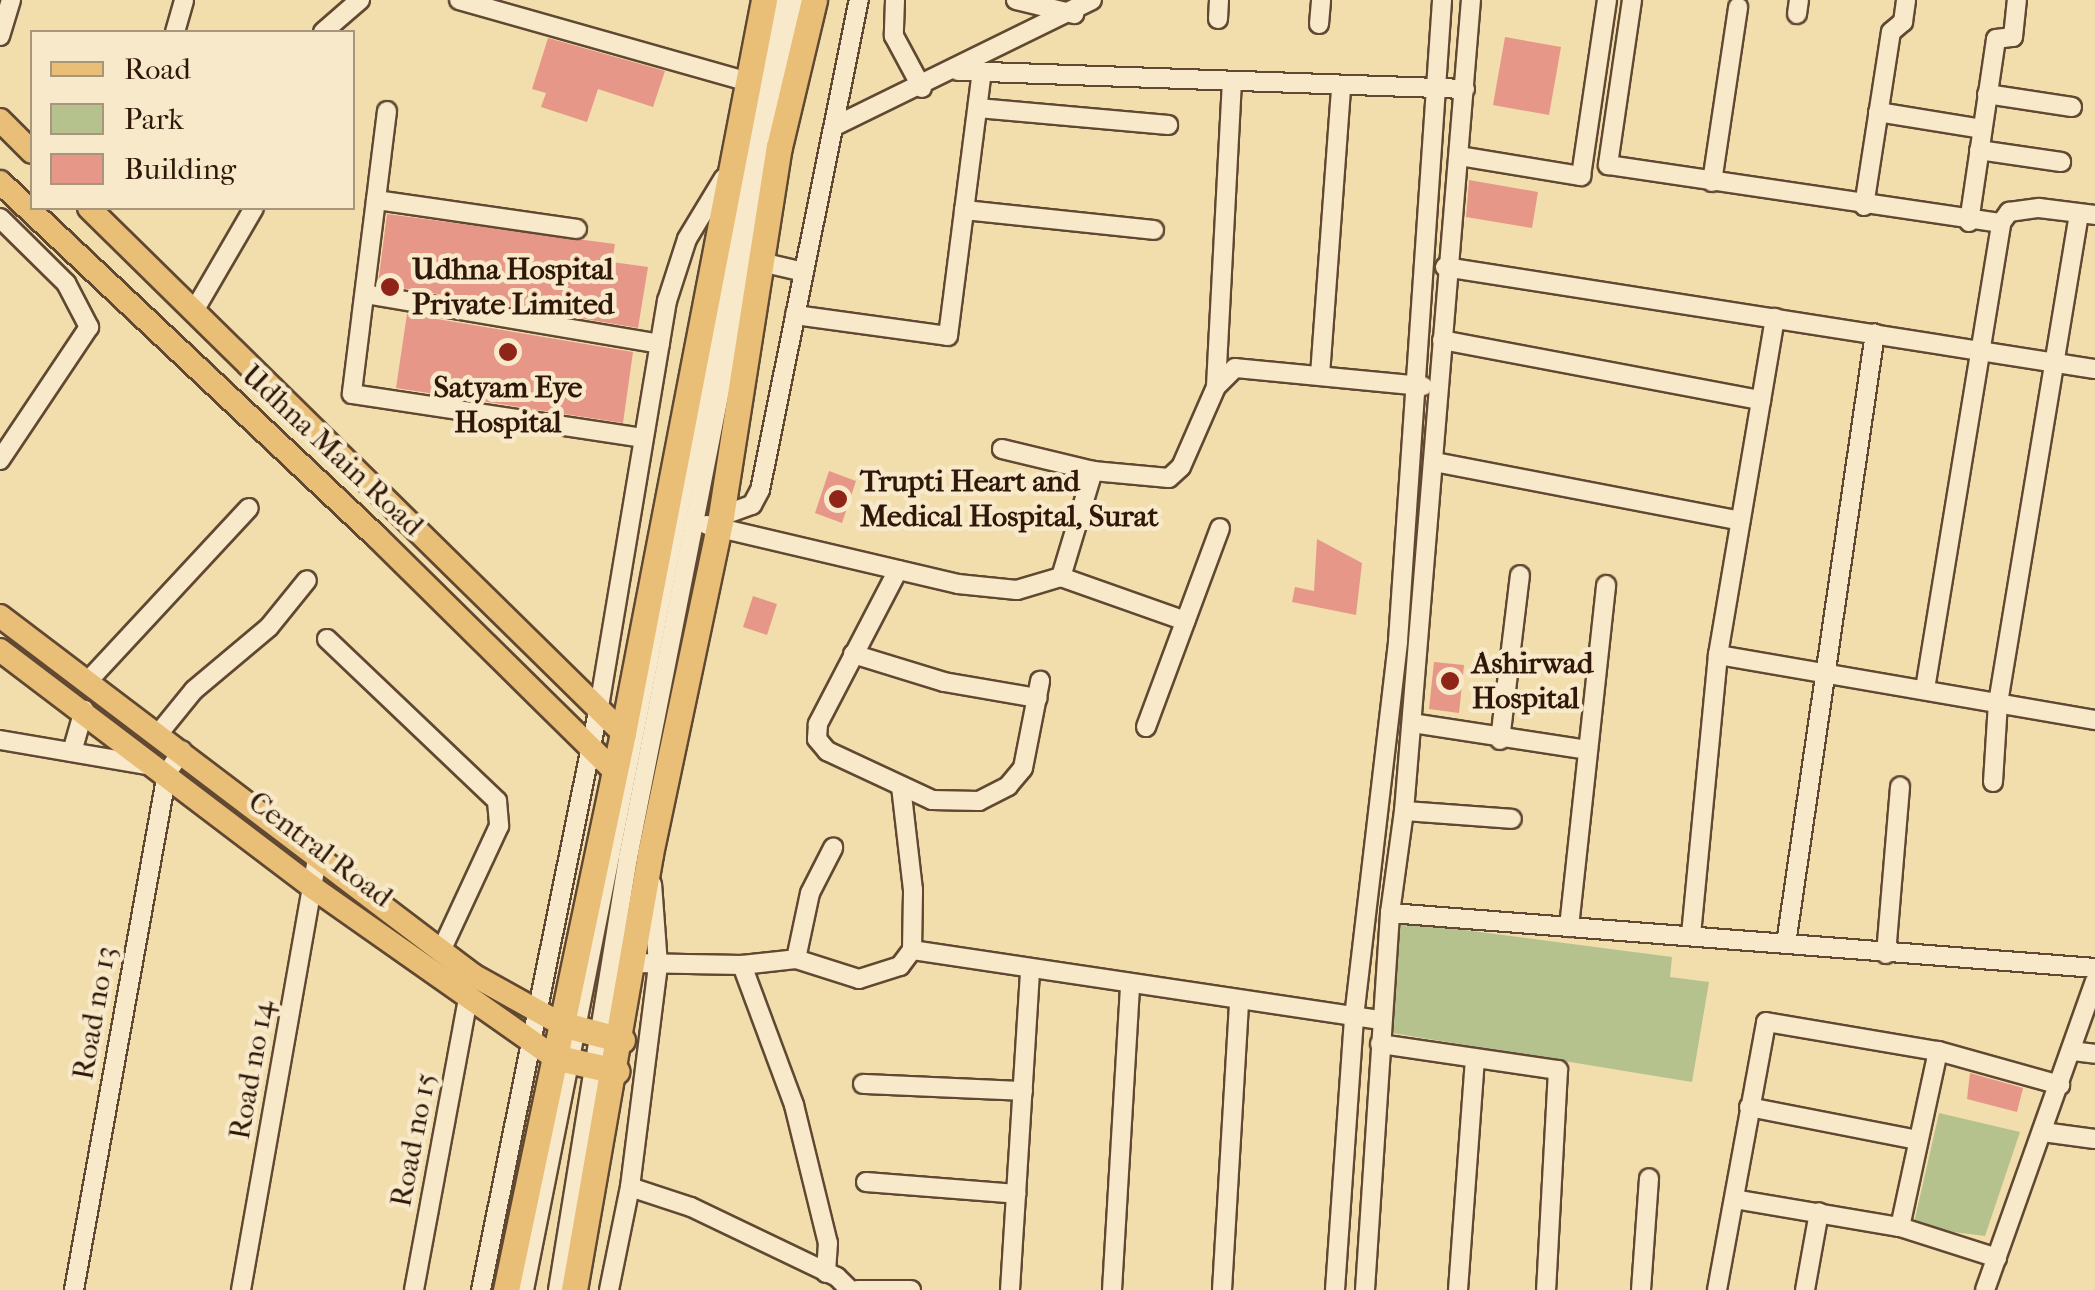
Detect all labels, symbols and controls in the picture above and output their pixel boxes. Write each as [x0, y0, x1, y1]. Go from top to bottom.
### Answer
legend [30, 30, 355, 210]
text: Road [124, 52, 191, 87]
text: Park [124, 102, 184, 137]
text: Building [124, 152, 236, 187]
place label: Udhna Hospital Private Limited [412, 252, 614, 322]
marker: Udhna Hospital Private Limited [377, 274, 403, 300]
marker: Satyam Eye Hospital [495, 339, 521, 365]
street label: Udhna Main Road [234, 358, 430, 544]
place label: Satyam Eye Hospital [434, 370, 582, 440]
place label: Trupti Heart and Medical Hospital, Surat [860, 464, 1158, 534]
marker: Trupti Heart and Medical Hospital, Surat [825, 486, 851, 512]
place label: Ashirwad Hospital [1472, 646, 1593, 716]
marker: Ashirwad Hospital [1437, 668, 1463, 694]
street label: Central Road [241, 784, 399, 916]
street label: Road no 13 [66, 943, 124, 1083]
street label: Road no 14 [222, 998, 282, 1142]
street label: Road no 15 [383, 1070, 445, 1210]

